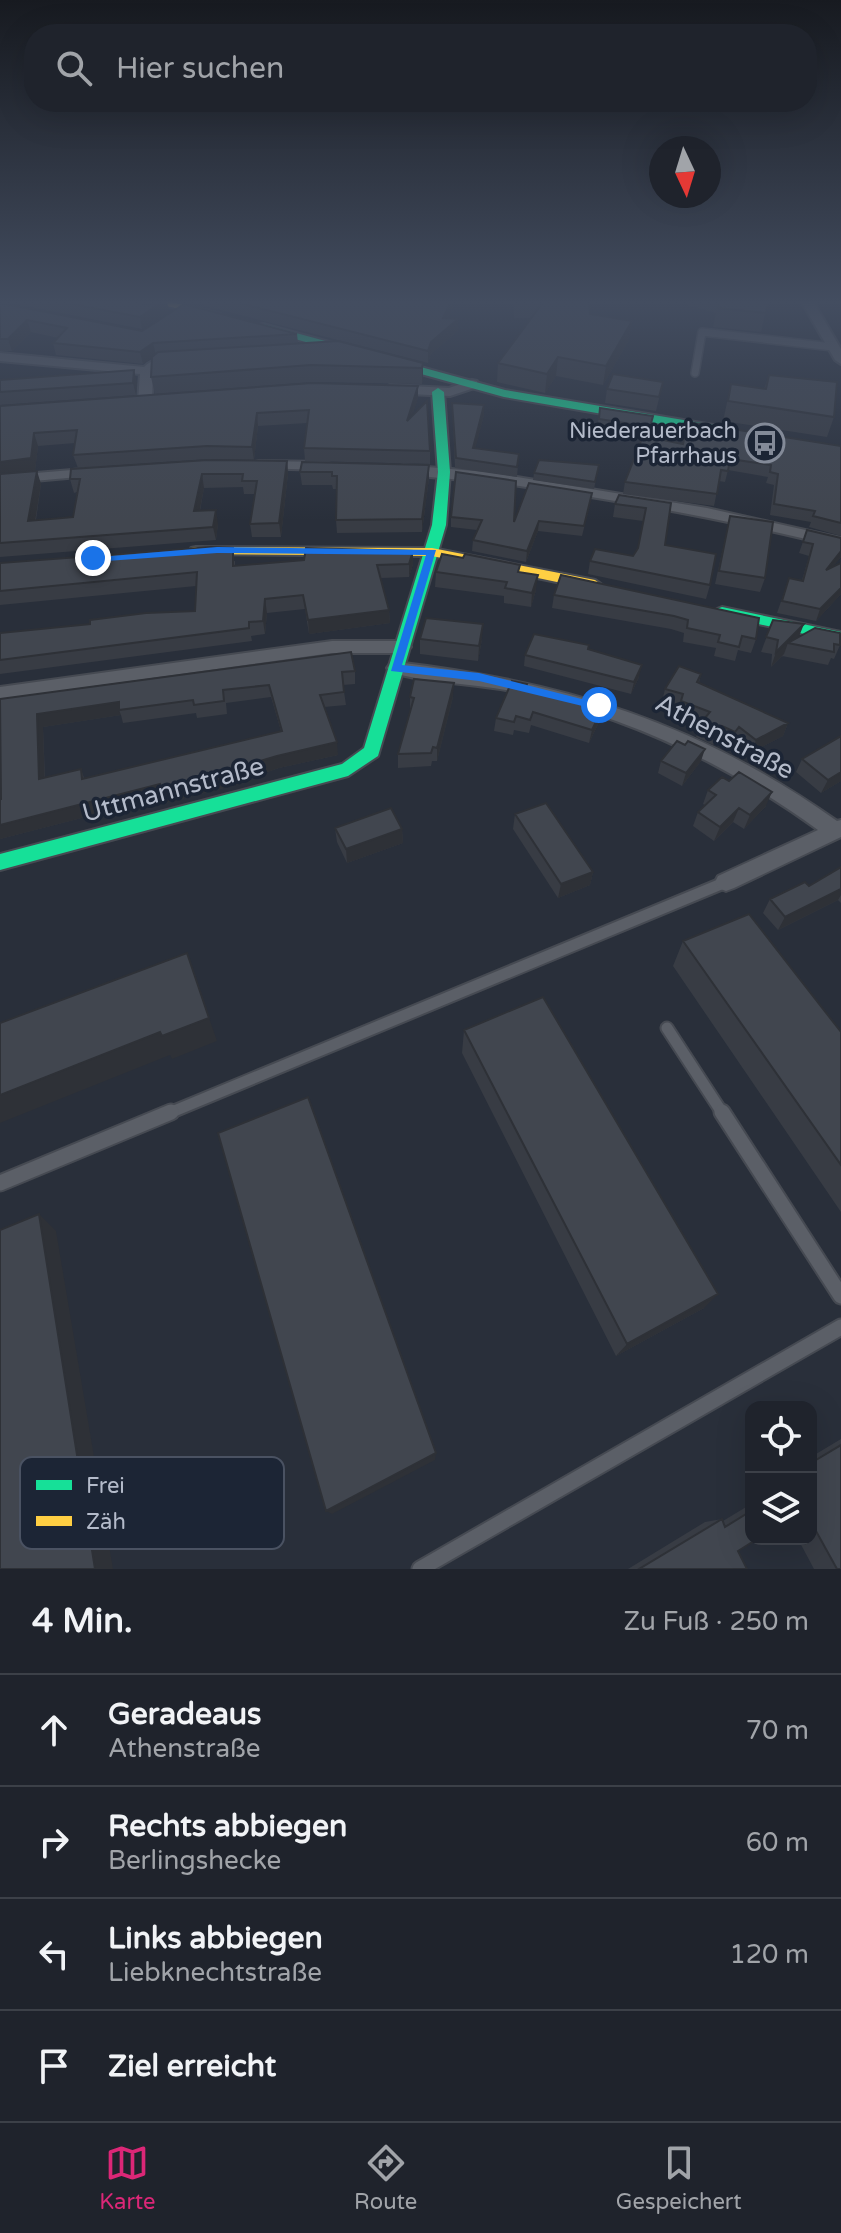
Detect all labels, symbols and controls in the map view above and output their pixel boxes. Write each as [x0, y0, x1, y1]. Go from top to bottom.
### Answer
search box [24, 24, 817, 112]
icon: search [52, 46, 96, 90]
text: Hier suchen [116, 50, 284, 87]
north arrow [649, 136, 721, 208]
place label: Niederauerbach Pfarrhaus [569, 418, 737, 469]
bus stop icon: Niederauerbach Pfarrhaus [744, 422, 786, 464]
route end [75, 540, 111, 576]
route start [581, 687, 617, 723]
street label: Athenstraße [650, 687, 799, 786]
street label: Uttmannstraße [79, 750, 267, 829]
map controls [745, 1401, 817, 1545]
button: locate [745, 1401, 817, 1473]
legend [20, 1457, 284, 1549]
text: Frei [86, 1473, 125, 1499]
button: layers [745, 1473, 817, 1545]
text: Zäh [86, 1509, 126, 1535]
text: 4 Min. [32, 1601, 133, 1642]
text: Zu Fuß · 250 m [623, 1606, 809, 1637]
text: Geradeaus [108, 1696, 261, 1733]
icon: ahead [32, 1708, 76, 1752]
text: 70 m [746, 1715, 809, 1746]
text: Athenstraße [108, 1733, 261, 1764]
text: Rechts abbiegen [108, 1808, 347, 1845]
icon: right [32, 1820, 76, 1864]
text: 60 m [746, 1827, 809, 1858]
text: Berlingshecke [108, 1845, 281, 1876]
text: Links abbiegen [108, 1920, 323, 1957]
icon: left [32, 1932, 76, 1976]
text: 120 m [729, 1939, 809, 1970]
text: Liebknechtstraße [108, 1957, 322, 1988]
icon: arrive [32, 2044, 76, 2088]
text: Ziel erreicht [108, 2048, 276, 2085]
tab: Karte [99, 2141, 156, 2215]
tab: Route [354, 2141, 417, 2215]
tab: Gespeichert [616, 2141, 742, 2215]

